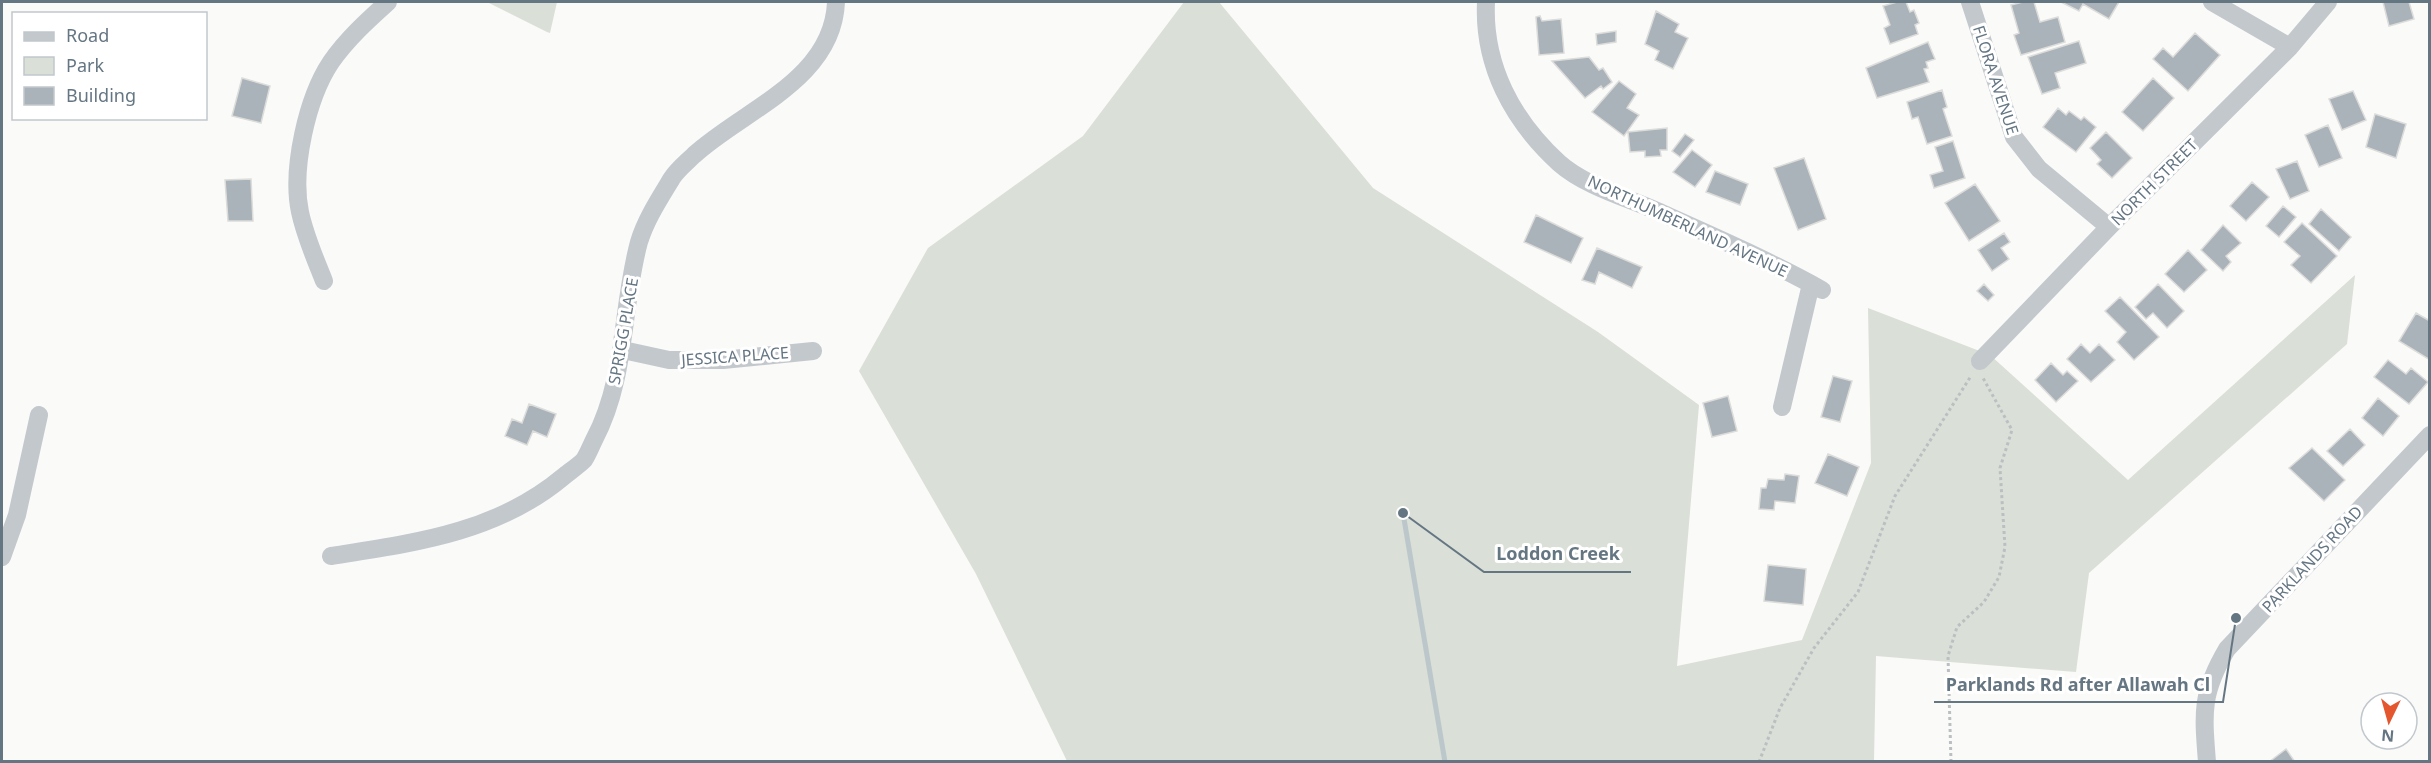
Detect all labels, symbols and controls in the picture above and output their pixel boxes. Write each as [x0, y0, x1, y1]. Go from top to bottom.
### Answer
legend [12, 12, 207, 120]
street label: FLORA AVENUE [1968, 22, 2024, 138]
text: Road [66, 23, 109, 47]
text: Park [66, 53, 104, 77]
text: Building [66, 83, 136, 107]
street label: NORTH STREET [2106, 134, 2202, 230]
street label: NORTHUMBERLAND AVENUE [1584, 170, 1792, 282]
street label: SPRIGG PLACE [603, 276, 643, 386]
street label: JESSICA PLACE [679, 341, 790, 371]
street label: PARKLANDS ROAD [2257, 501, 2367, 617]
callout: Loddon Creek [1484, 536, 1631, 572]
text: Loddon Creek [1496, 541, 1621, 565]
callout: Parklands Rd after Allawah Cl [1934, 666, 2223, 702]
text: Parklands Rd after Allawah Cl [1946, 672, 2210, 696]
north arrow [2359, 691, 2419, 751]
text: N [2380, 724, 2395, 747]

